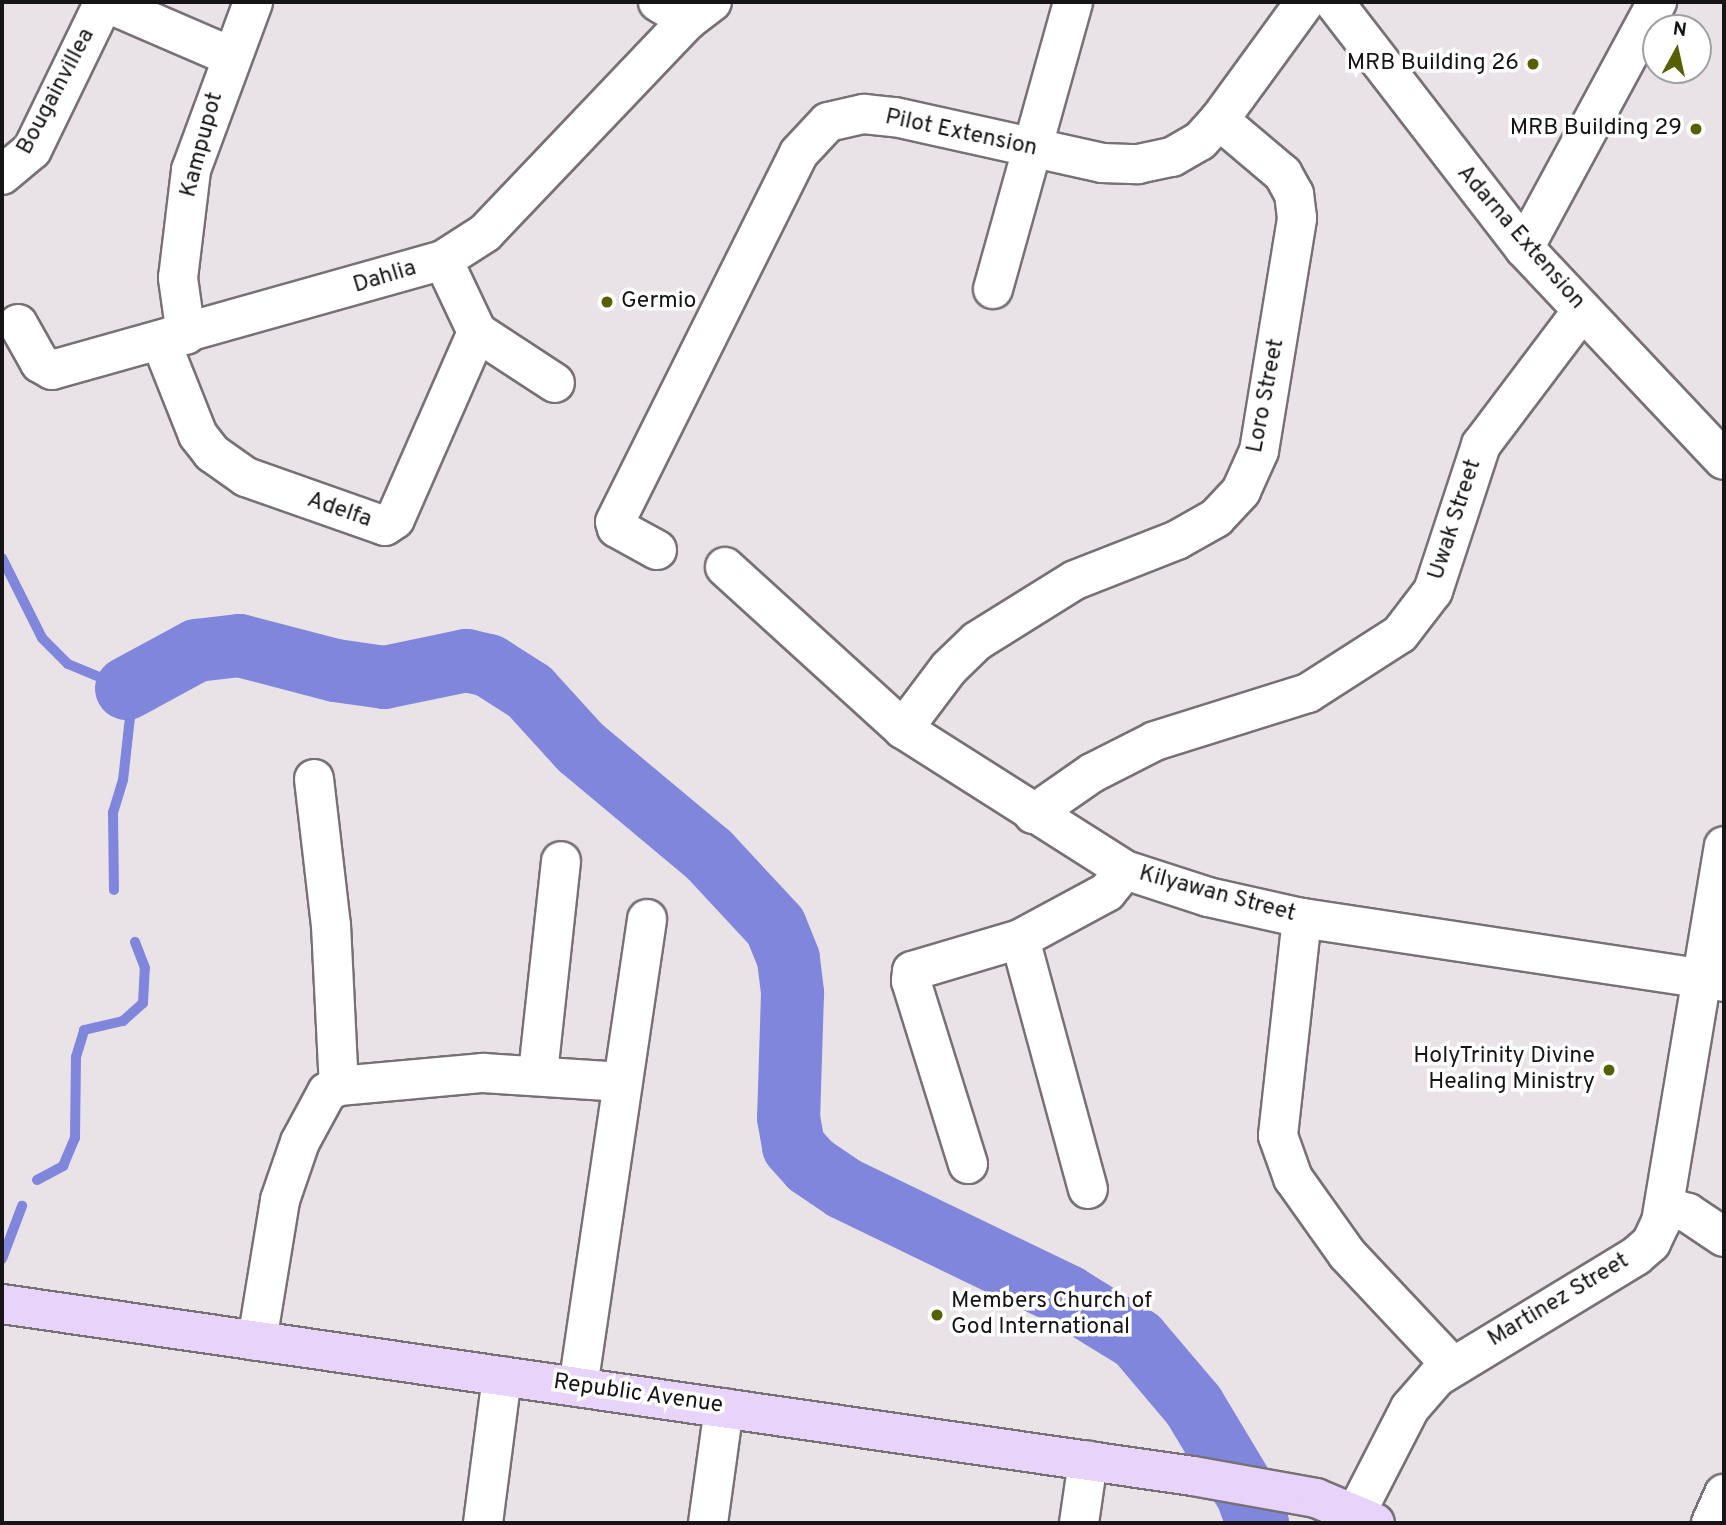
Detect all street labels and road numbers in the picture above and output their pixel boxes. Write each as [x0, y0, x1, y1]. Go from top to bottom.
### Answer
street label: Bougainvillea [12, 24, 102, 160]
street label: Kampupot [176, 89, 230, 201]
street label: Pilot Extension [882, 104, 1040, 164]
street label: Adarna Extension [1450, 160, 1590, 316]
street label: Dahlia [350, 255, 420, 301]
street label: Loro Street [1242, 337, 1292, 455]
street label: Uwak Street [1424, 456, 1488, 584]
street label: Adelfa [303, 487, 375, 535]
street label: Kilyawan Street [1136, 861, 1298, 929]
street label: Martinez Street [1484, 1248, 1634, 1354]
street label: Republic Avenue [551, 1369, 725, 1421]

